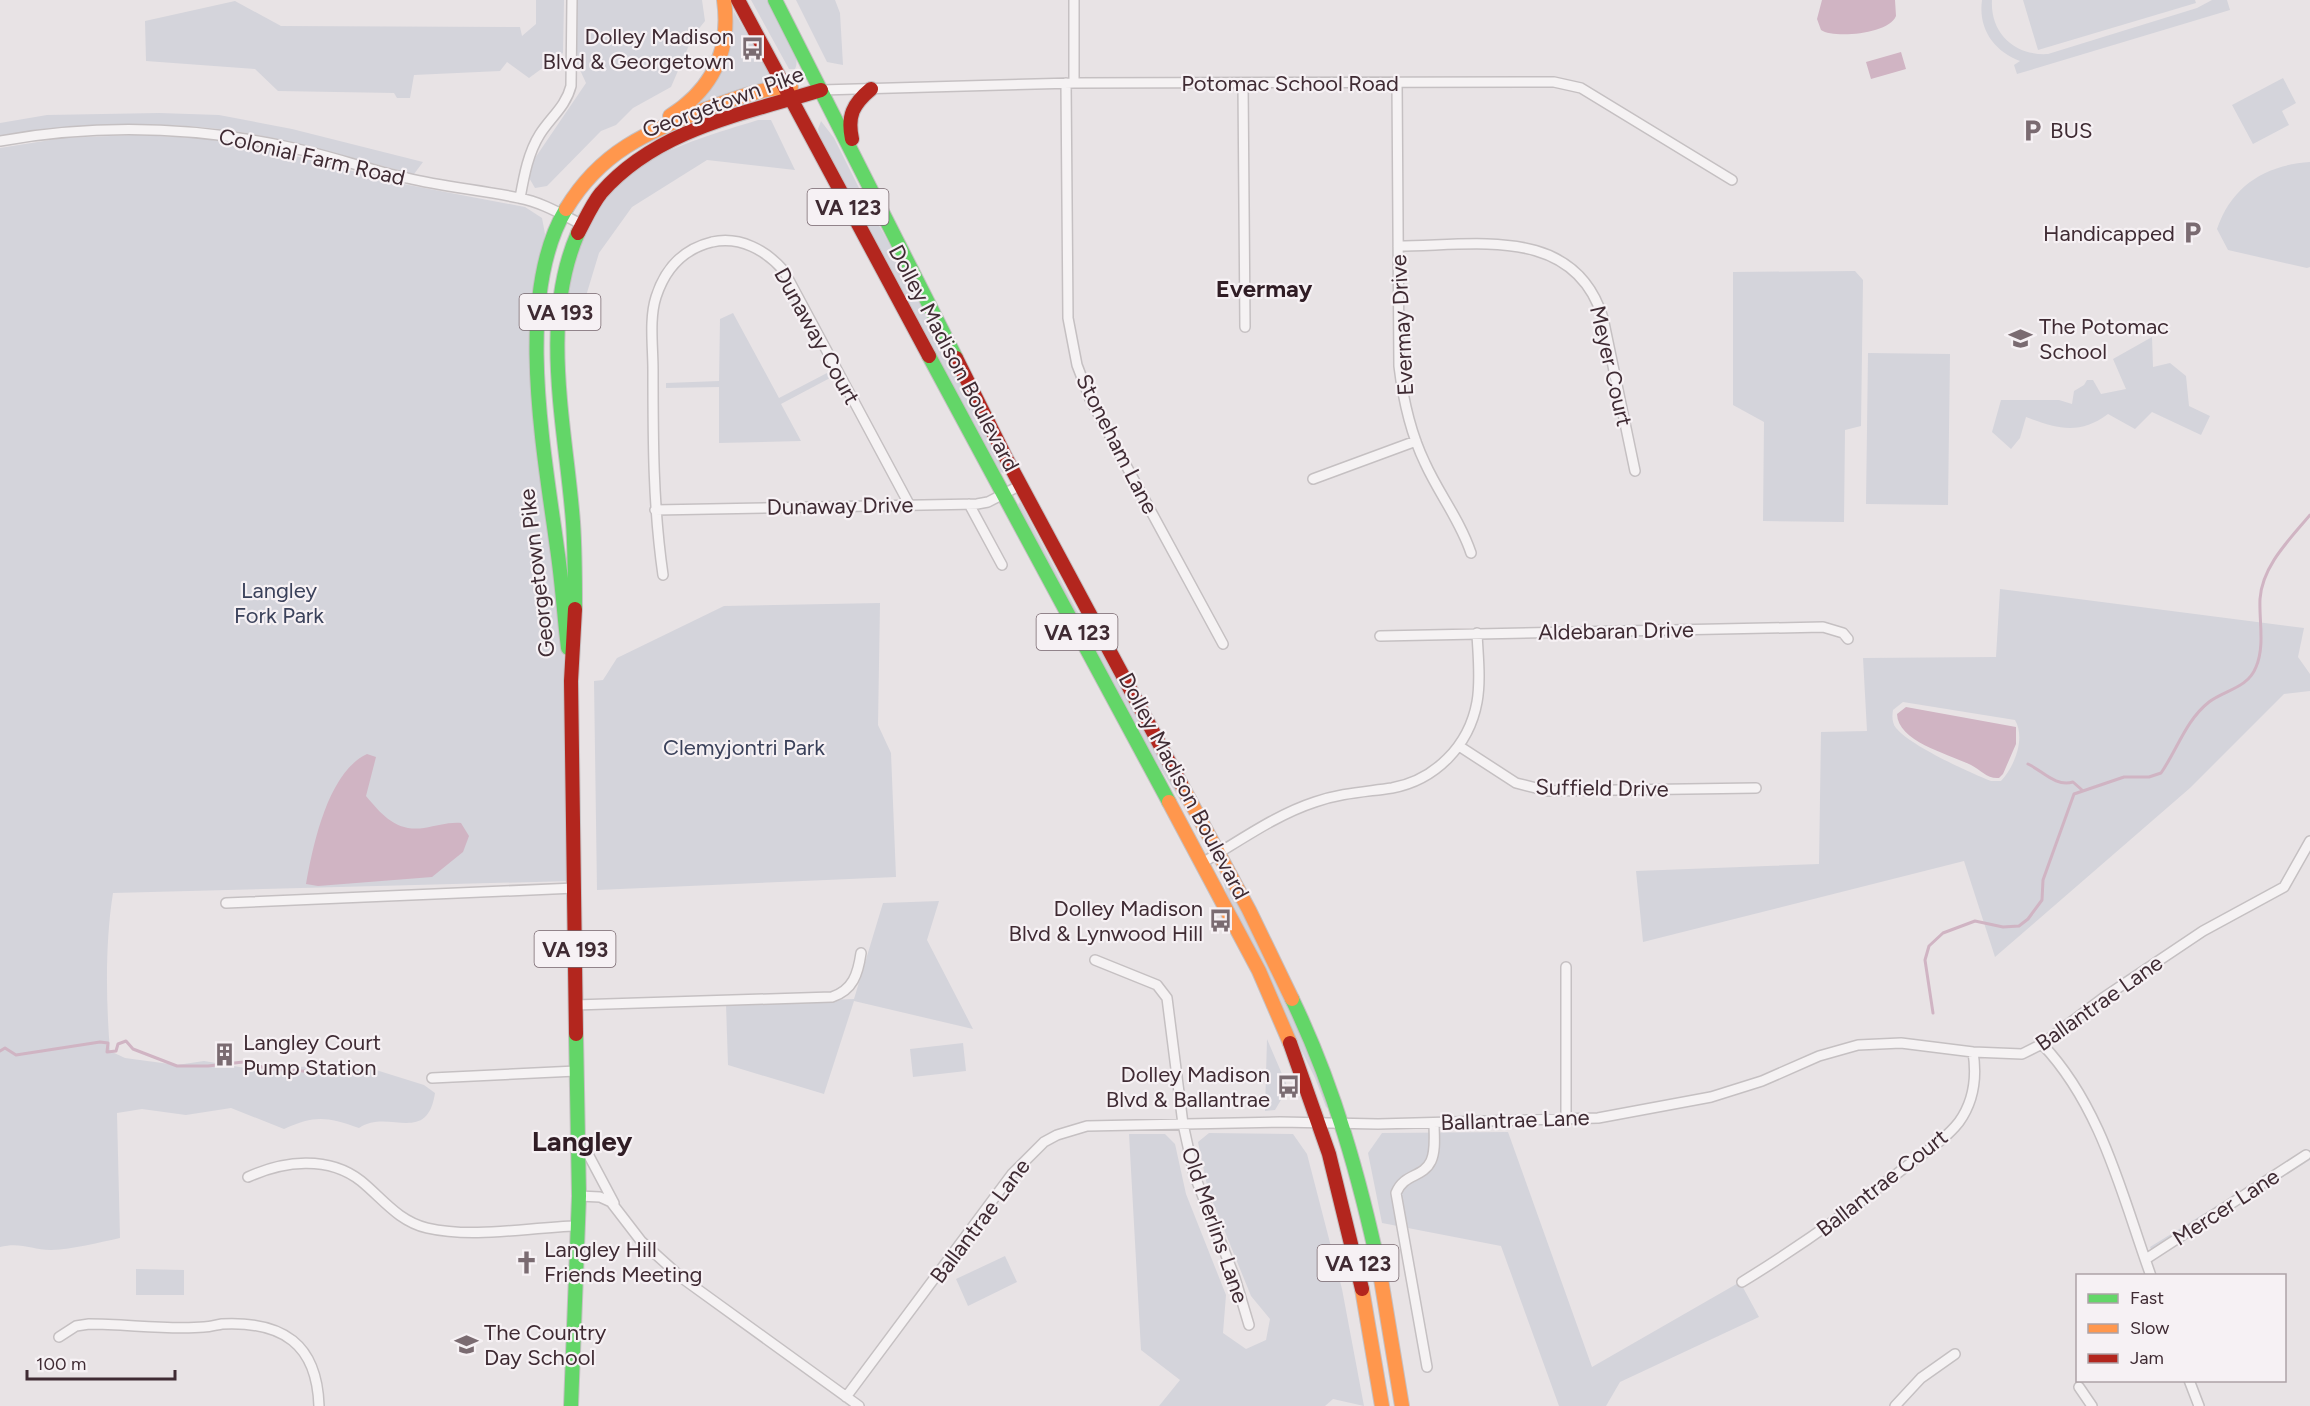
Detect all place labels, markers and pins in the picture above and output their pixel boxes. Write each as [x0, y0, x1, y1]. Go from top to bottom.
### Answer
place label: Dolley Madison Blvd & Georgetown [543, 23, 734, 75]
bus stop icon: Dolley Madison Blvd & Georgetown [739, 36, 765, 62]
parking icon: BUS [2019, 117, 2045, 143]
place label: BUS [2050, 117, 2093, 144]
place label: Handicapped [2043, 220, 2175, 247]
parking icon: Handicapped [2180, 220, 2206, 246]
place label: The Potomac School [2039, 313, 2169, 365]
school or university icon: The Potomac School [2008, 326, 2034, 352]
place label: Dolley Madison Blvd & Lynwood Hill [1008, 895, 1203, 947]
bus stop icon: Dolley Madison Blvd & Lynwood Hill [1208, 908, 1234, 934]
place label: Langley Court Pump Station [243, 1029, 381, 1081]
building icon: Langley Court Pump Station [212, 1042, 238, 1068]
place label: Dolley Madison Blvd & Ballantrae [1106, 1061, 1270, 1113]
bus stop icon: Dolley Madison Blvd & Ballantrae [1275, 1074, 1301, 1100]
place label: Langley Hill Friends Meeting [544, 1236, 702, 1288]
church icon: Langley Hill Friends Meeting [513, 1249, 539, 1275]
place label: The Country Day School [484, 1319, 607, 1371]
school or university icon: The Country Day School [453, 1332, 479, 1358]

